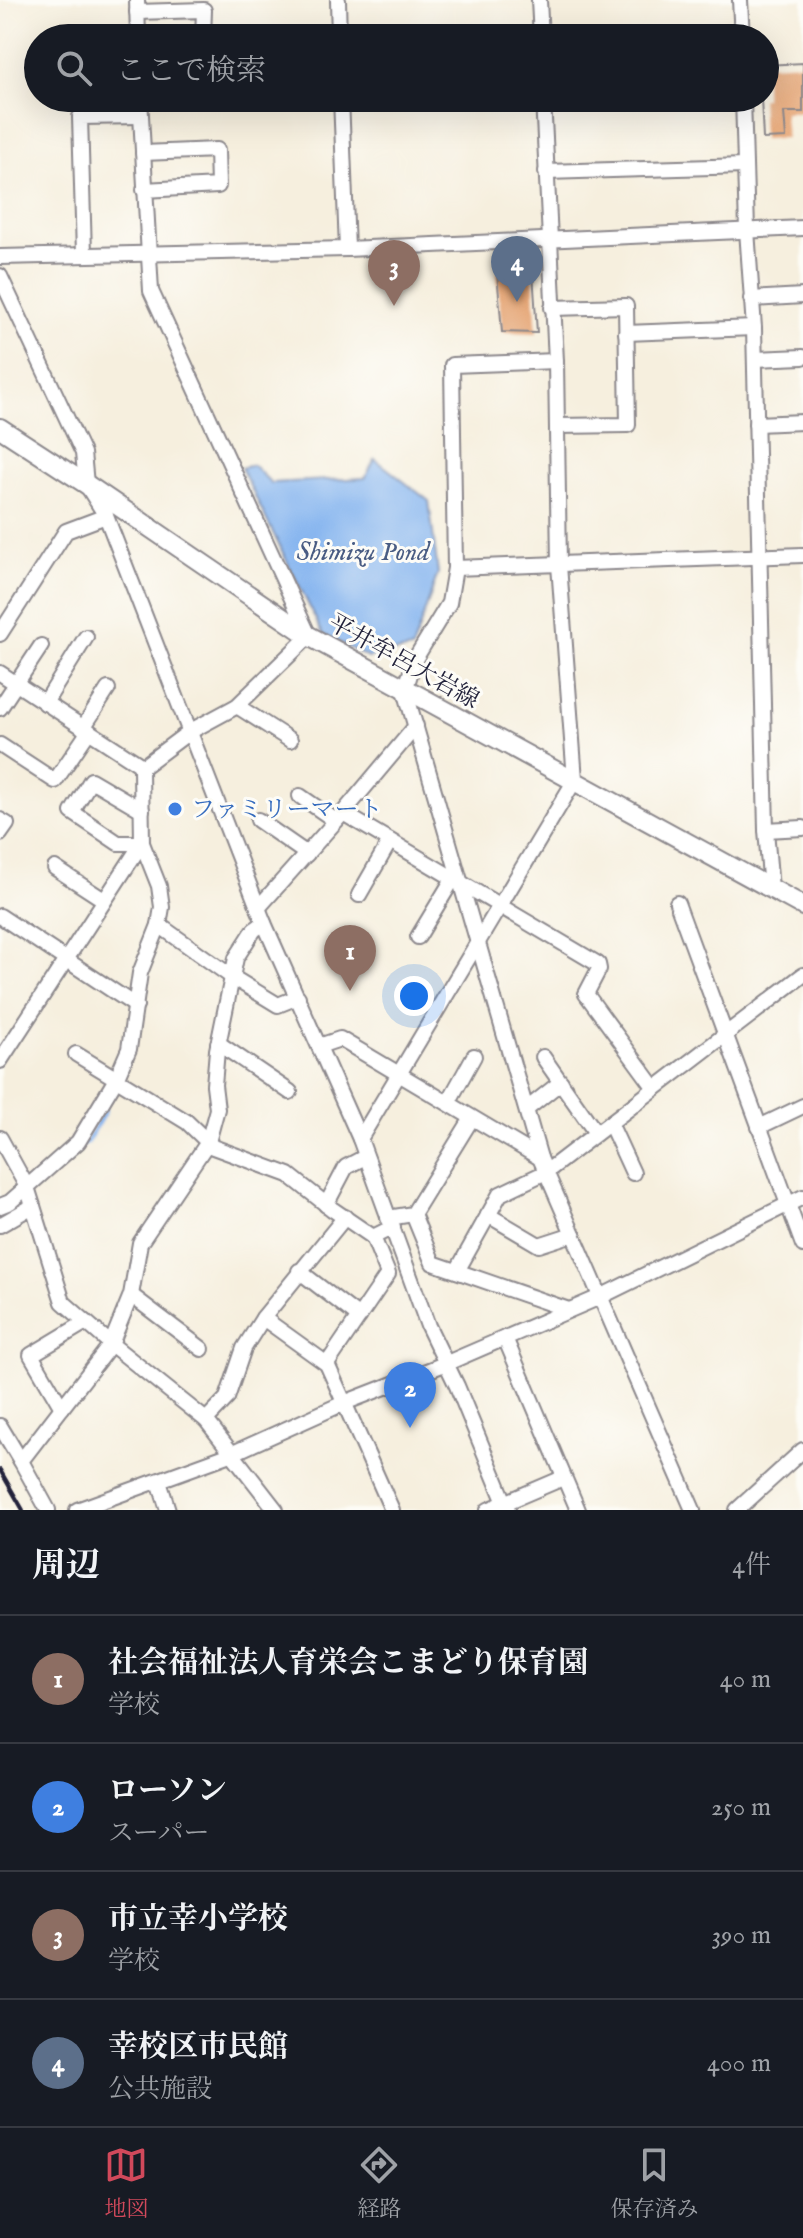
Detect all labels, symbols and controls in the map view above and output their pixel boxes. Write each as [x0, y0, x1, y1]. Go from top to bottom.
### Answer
search box [24, 24, 779, 112]
icon: search [52, 46, 96, 90]
text: ここで検索 [116, 53, 266, 91]
pin: 4 [491, 236, 543, 302]
pin: 3 [368, 240, 420, 306]
water label: Shimizu Pond [296, 536, 431, 569]
street label: 平井牟呂大岩線 [322, 608, 484, 717]
place label: ファミリーマート [191, 795, 383, 826]
marker: ファミリーマート [166, 800, 184, 818]
pin: 1 [324, 925, 376, 991]
your location [394, 976, 434, 1016]
pin: 2 [384, 1362, 436, 1428]
text: 周辺 [32, 1545, 100, 1588]
text: 4件 [732, 1549, 771, 1582]
text: 社会福祉法人育栄会こまどり保育園 [108, 1645, 588, 1683]
text: 1 [53, 1663, 63, 1696]
text: 40 m [720, 1663, 771, 1696]
text: 学校 [108, 1689, 160, 1722]
text: ローソン [108, 1773, 227, 1811]
text: 2 [52, 1791, 64, 1824]
text: 250 m [711, 1791, 771, 1824]
text: スーパー [108, 1817, 209, 1850]
text: 市立幸小学校 [108, 1901, 288, 1939]
text: 3 [53, 1919, 63, 1952]
text: 390 m [711, 1919, 771, 1952]
text: 学校 [108, 1945, 160, 1978]
text: 幸校区市民館 [108, 2029, 288, 2067]
text: 4 [52, 2047, 64, 2080]
text: 400 m [707, 2047, 771, 2080]
text: 公共施設 [108, 2073, 212, 2106]
tab: 地図 [104, 2143, 149, 2224]
tab: 経路 [357, 2143, 402, 2224]
tab: 保存済み [610, 2143, 699, 2224]

